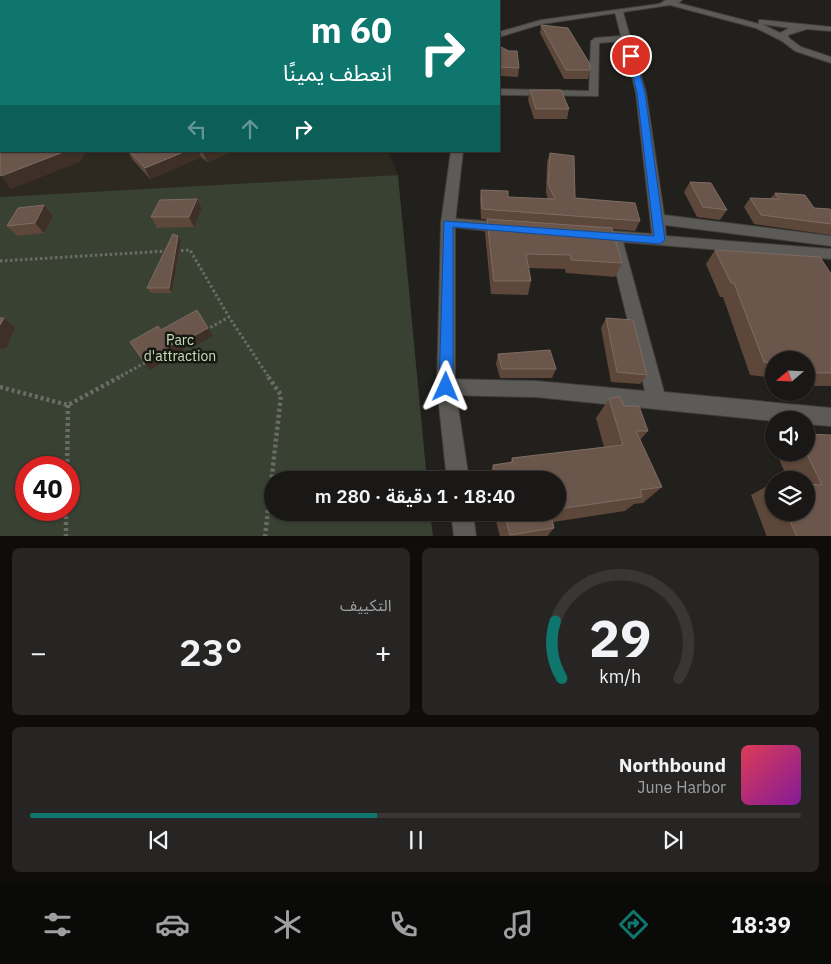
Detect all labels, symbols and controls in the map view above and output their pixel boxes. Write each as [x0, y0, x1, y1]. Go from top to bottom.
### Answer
text: 60 m [310, 7, 392, 53]
icon: right [410, 20, 475, 85]
pin [610, 35, 652, 77]
icon: arrive [617, 42, 645, 70]
text: انعطف يمينًا [283, 58, 392, 87]
icon: left [183, 115, 211, 143]
icon: ahead [236, 115, 264, 143]
icon: right [289, 115, 317, 143]
park label: Parc d'attraction [144, 331, 216, 365]
north arrow [765, 351, 815, 401]
map controls [765, 351, 815, 521]
position arrow [419, 360, 471, 412]
button: sound [765, 411, 815, 461]
speed limit sign: 40 [15, 456, 80, 521]
button: layers [765, 471, 815, 521]
text: 18:40 · 1 دقيقة · 280 m [315, 484, 515, 508]
text: التكييف [340, 595, 392, 615]
text: 29 [589, 604, 651, 671]
text: 23° [179, 627, 242, 676]
text: − [30, 634, 47, 671]
text: + [375, 634, 392, 671]
text: km/h [599, 665, 641, 688]
text: Northbound [619, 753, 726, 777]
text: June Harbor [637, 777, 726, 797]
icon: previous [145, 826, 173, 854]
icon: pause [402, 826, 430, 854]
icon: next [659, 826, 687, 854]
icon: filters [40, 907, 75, 942]
icon: car [155, 907, 190, 942]
icon: climate [270, 907, 305, 942]
icon: phone [386, 907, 421, 942]
icon: music [501, 907, 536, 942]
icon: directions [616, 907, 651, 942]
text: 18:39 [731, 910, 791, 939]

